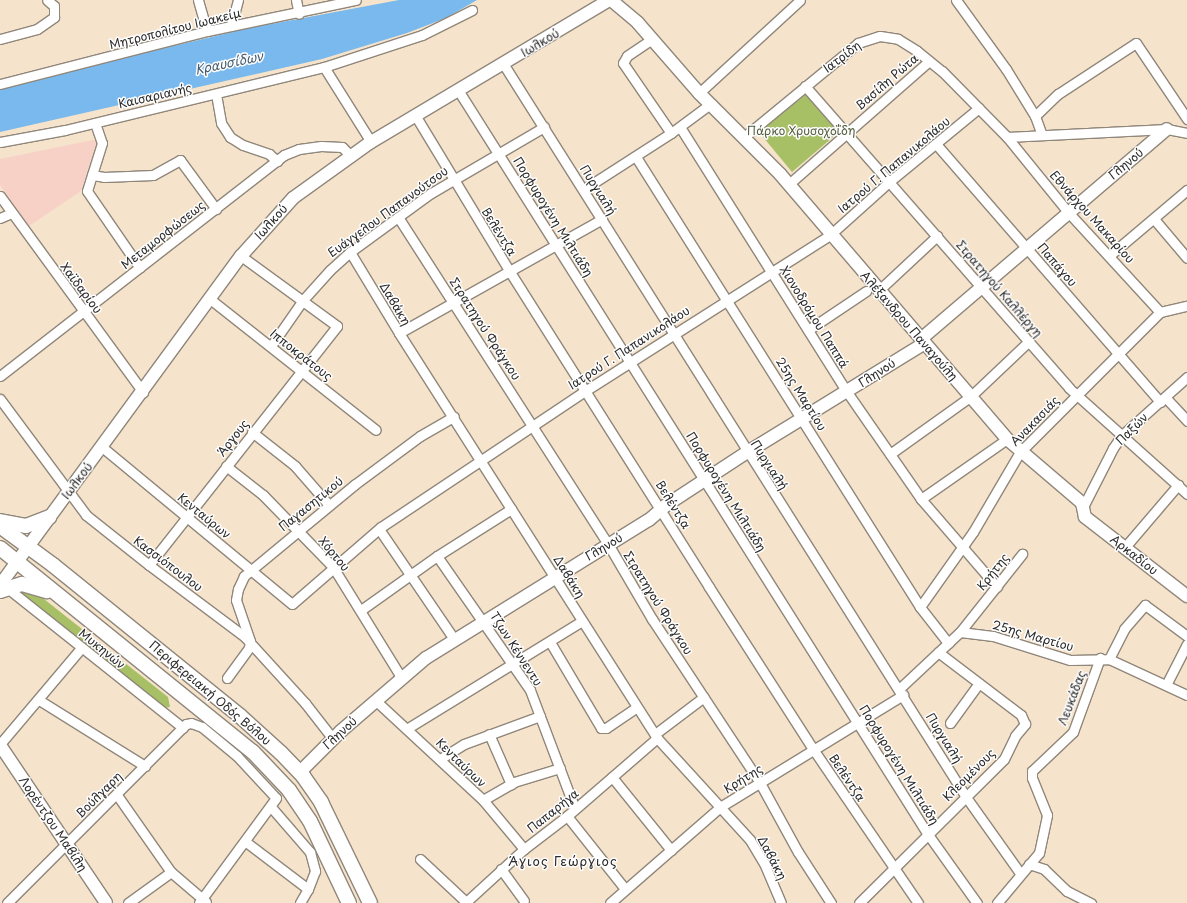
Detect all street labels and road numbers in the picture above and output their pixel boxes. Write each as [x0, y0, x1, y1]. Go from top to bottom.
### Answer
street label: Μητροπολίτου Ιωακείμ [107, 6, 243, 52]
street label: Ιωλκού [518, 26, 562, 60]
street label: Ιατρίδη [820, 38, 864, 76]
street label: Βασίλη Ρώτα [853, 51, 921, 113]
street label: Καισαριανής [117, 81, 193, 111]
street label: Ιατρού Γ. Παπανικολάου [835, 114, 953, 216]
street label: Γληνού [1106, 145, 1146, 183]
street label: Πορφυρογένη Μιλτιάδη [510, 154, 596, 280]
street label: Πυργιαλή [577, 162, 619, 218]
street label: Ευάγγελου Παπανούτσου [325, 164, 451, 260]
street label: Εθνάρχου Μακαρίου [1047, 168, 1137, 266]
street label: Μεταμορφώσεως [118, 198, 208, 272]
street label: Ιωλκού [252, 201, 290, 243]
street label: Βελέντζα [479, 205, 519, 259]
street label: Στρατηγού Καλλέργη [953, 238, 1045, 340]
street label: Παπάγου [1034, 240, 1080, 290]
street label: Χαϊδαρίου [57, 260, 105, 316]
street label: Χιονοδρόμου Παππά [777, 263, 851, 371]
street label: Αλέξανδρου Παναγούλη [858, 268, 960, 384]
street label: Στρατηγού Φράγκου [447, 275, 523, 383]
street label: Δαβάκη [377, 280, 413, 328]
street label: Ιατρού Γ. Παπανικολάου [566, 303, 692, 393]
street label: Ιπποκράτους [267, 326, 335, 384]
street label: 25ης Μαρτίου [773, 355, 829, 433]
street label: Γληνού [856, 356, 898, 390]
street label: Ανακασιάς [1008, 393, 1062, 449]
street label: Παξών [1113, 410, 1151, 448]
street label: Άργους [214, 417, 252, 459]
street label: Πορφυρογένη Μιλτιάδη [683, 429, 769, 555]
street label: Πυργιαλή [748, 437, 790, 493]
street label: Ιωλκού [59, 460, 95, 502]
street label: Παγασητικού [276, 474, 346, 534]
street label: Βελέντζα [653, 478, 693, 532]
street label: Κενταύρων [174, 490, 234, 542]
street label: Γληνού [583, 530, 625, 564]
street label: Αρκαδίου [1107, 532, 1161, 578]
street label: Κασσιόπουλου [131, 533, 205, 595]
street label: Χόρτου [315, 534, 353, 574]
street label: Στρατηγού Φράγκου [620, 549, 696, 657]
street label: Κρήτης [974, 551, 1012, 593]
street label: Δαβάκη [550, 553, 588, 601]
street label: Τζων Κέννεντυ [487, 609, 545, 689]
street label: 25ης Μαρτίου [991, 618, 1075, 654]
street label: Μυκηνών [76, 626, 128, 672]
street label: Περιφερειακή Οδός Βόλου [146, 638, 274, 748]
street label: Λευκάδας [1055, 669, 1089, 727]
street label: Πορφυρογένη Μιλτιάδη [856, 702, 942, 828]
street label: Πυργιαλή [923, 710, 965, 766]
street label: Γληνού [320, 714, 360, 752]
street label: Κενταύρων [433, 735, 489, 791]
street label: Κλεομένους [940, 746, 998, 804]
street label: Βελέντζα [826, 752, 868, 804]
street label: Κρήτης [721, 761, 765, 797]
street label: Βούλγαρη [73, 769, 125, 821]
street label: Λορέντζου Μαβίλη [16, 774, 90, 874]
street label: Παπαρήγα [525, 786, 581, 836]
street label: Δαβάκη [754, 834, 790, 882]

